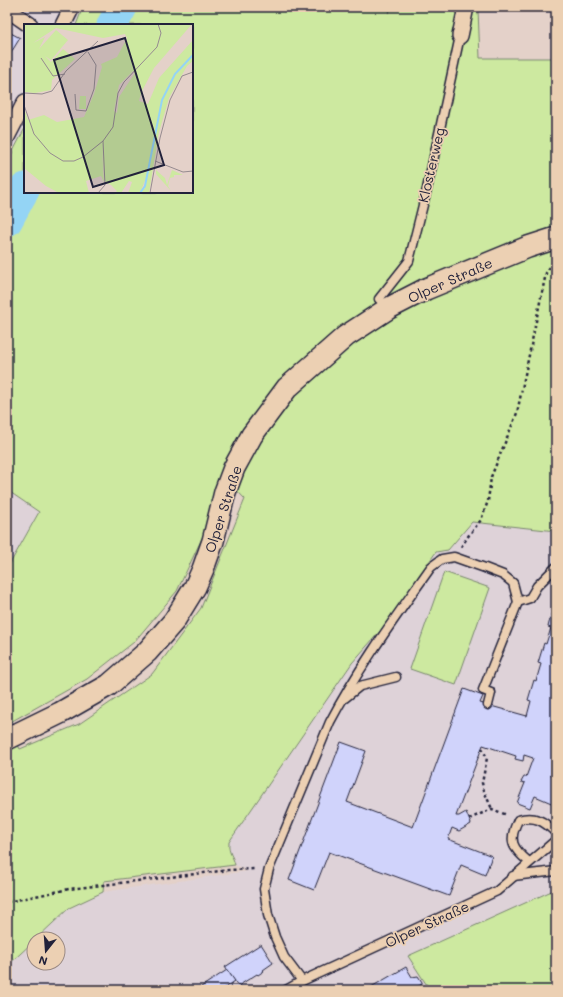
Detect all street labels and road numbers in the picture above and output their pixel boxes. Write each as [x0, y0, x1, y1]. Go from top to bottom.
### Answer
street label: Klosterweg [413, 126, 449, 204]
street label: Olper Straße [405, 253, 495, 307]
street label: Olper Straße [200, 463, 246, 555]
street label: Olper Straße [382, 896, 472, 952]

